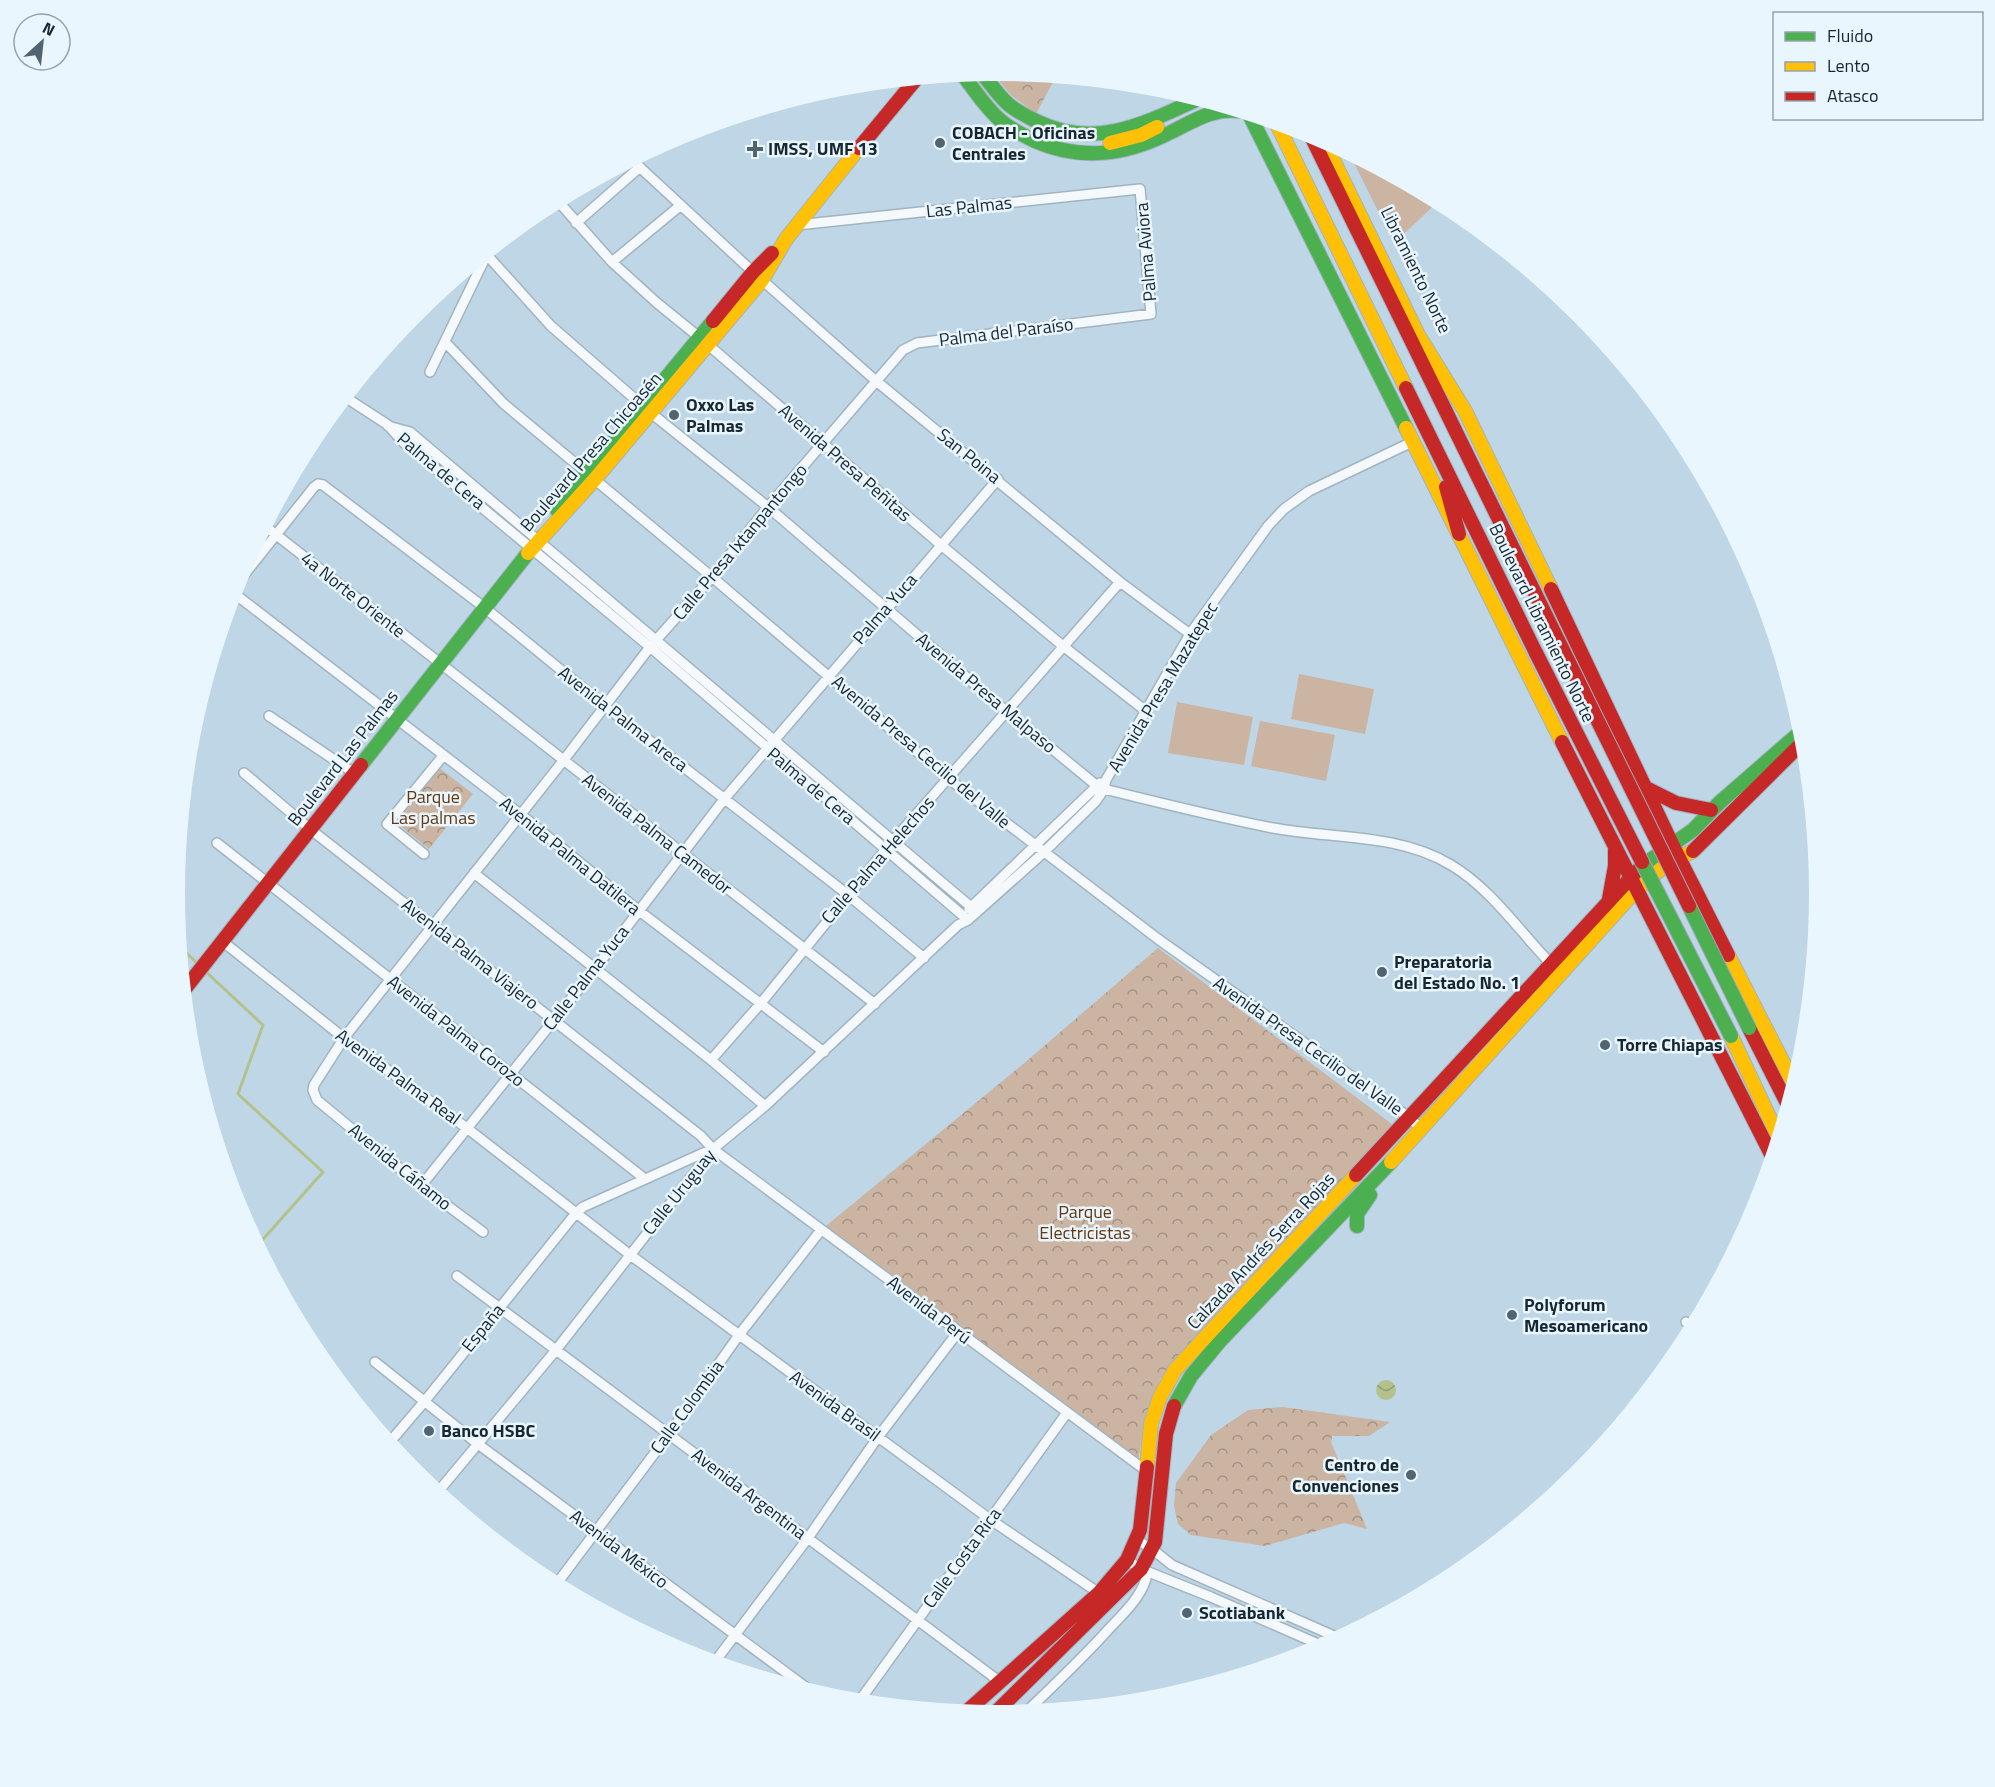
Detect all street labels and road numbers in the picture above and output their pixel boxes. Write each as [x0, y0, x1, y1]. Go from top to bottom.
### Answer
street label: Las Palmas [925, 189, 1013, 224]
street label: Palma Aviora [1128, 201, 1163, 303]
street label: Libramiento Norte [1374, 202, 1459, 338]
street label: Palma del Paraíso [937, 310, 1075, 353]
street label: Boulevard Presa Chicoasén [513, 366, 668, 538]
street label: Avenida Presa Peñitas [773, 397, 918, 528]
street label: San Poina [932, 421, 1007, 490]
street label: Palma de Cera [391, 425, 491, 516]
street label: Calle Presa Ixtanpantongo [666, 457, 813, 626]
street label: Boulevard Libramiento Norte [1482, 519, 1602, 727]
street label: 4a Norte Oriente [295, 545, 411, 644]
street label: Palma Yuca [846, 567, 923, 650]
street label: Avenida Presa Mazatepec [1101, 596, 1224, 777]
street label: Avenida Presa Malpaso [910, 626, 1062, 760]
street label: Avenida Palma Areca [552, 659, 694, 778]
street label: Avenida Presa Cecilio del Valle [826, 668, 1017, 835]
street label: Boulevard Las Palmas [281, 684, 404, 832]
street label: Palma de Cera [761, 740, 861, 831]
street label: Avenida Palma Camedor [576, 766, 738, 901]
street label: Avenida Palma Datilera [494, 790, 647, 921]
street label: Calle Palma Helechos [814, 790, 941, 930]
street label: Avenida Palma Viajero [396, 891, 545, 1016]
street label: Calle Palma Yuca [536, 919, 635, 1036]
street label: Avenida Palma Corozo [382, 968, 531, 1093]
street label: Avenida Presa Cecilio del Valle [1208, 970, 1409, 1122]
street label: Avenida Palma Real [330, 1022, 467, 1131]
street label: Avenida Cáñamo [343, 1116, 458, 1217]
street label: Calle Uruguay [635, 1143, 722, 1241]
street label: Calzada Andrés Serra Rojas [1180, 1166, 1341, 1335]
street label: Avenida Perú [881, 1269, 977, 1350]
street label: España [455, 1298, 511, 1358]
street label: Calle Colombia [643, 1354, 730, 1459]
street label: Avenida Brasil [784, 1363, 886, 1448]
street label: Avenida Argentina [686, 1441, 812, 1546]
street label: Avenida México [564, 1502, 674, 1595]
street label: Calle Costa Rica [916, 1502, 1007, 1614]

